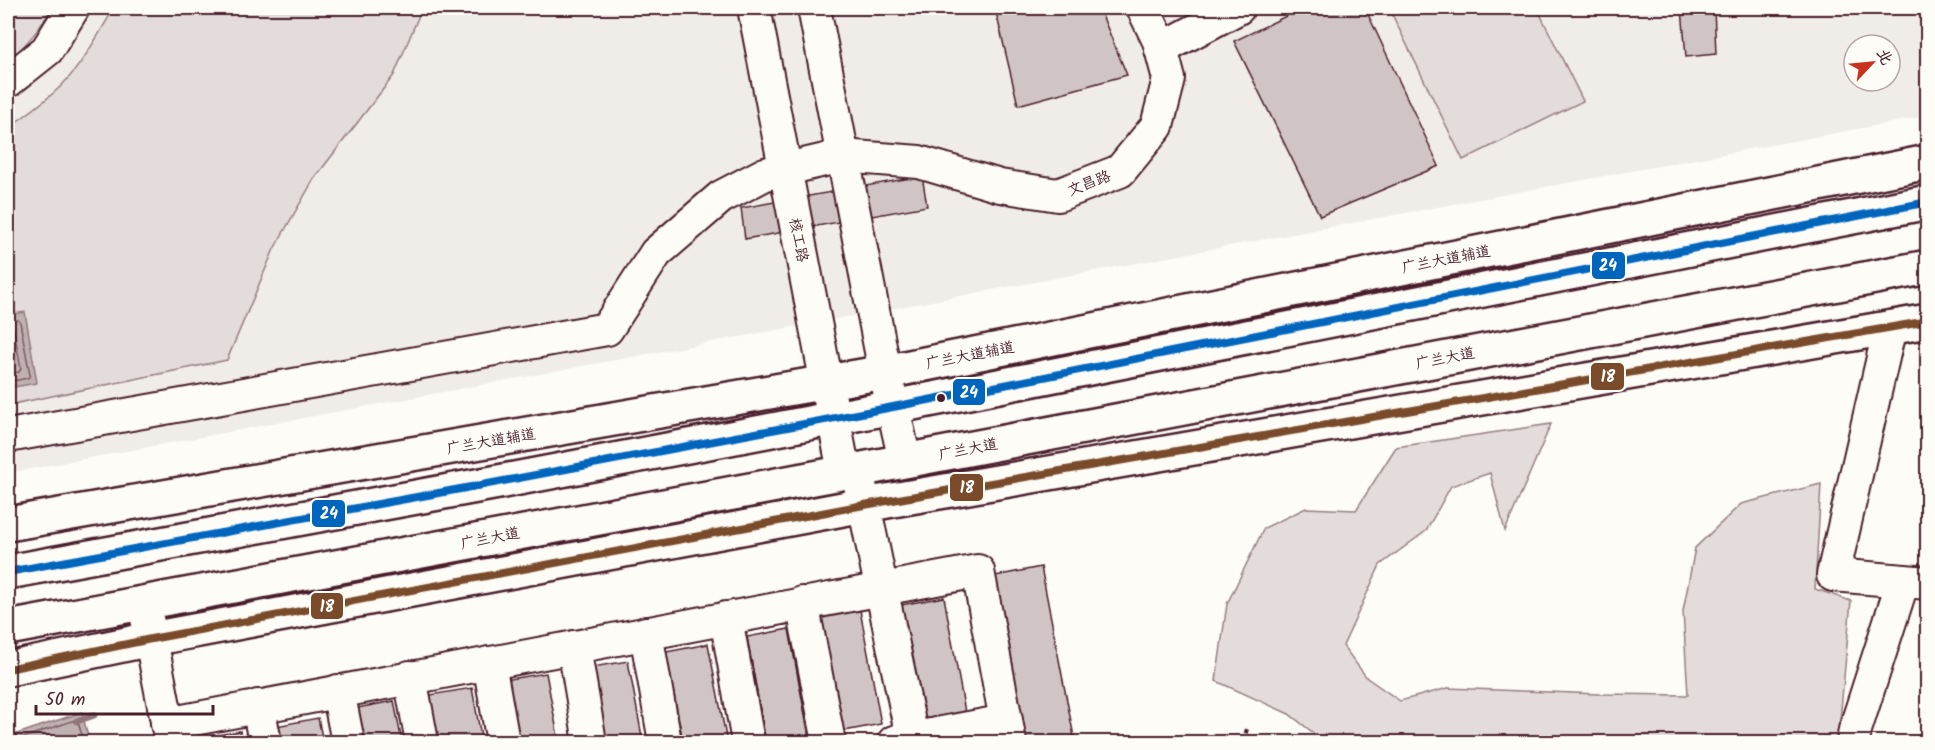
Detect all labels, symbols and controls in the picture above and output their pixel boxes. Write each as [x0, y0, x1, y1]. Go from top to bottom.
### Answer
north arrow [1842, 33, 1902, 93]
text: 北 [1869, 44, 1899, 70]
street label: 文昌路 [1064, 165, 1115, 203]
street label: 核工路 [782, 216, 814, 265]
street label: 广兰大道辅道 [1400, 240, 1493, 280]
line badge: 24 [1591, 251, 1626, 280]
text: 24 [1599, 254, 1617, 279]
street label: 广兰大道辅道 [924, 336, 1017, 376]
street label: 广兰大道 [1413, 341, 1477, 376]
line badge: 18 [1590, 362, 1625, 391]
text: 18 [1601, 365, 1616, 390]
line badge: 24 [952, 378, 986, 406]
text: 24 [960, 381, 978, 406]
unlabelled marker [935, 392, 947, 404]
street label: 广兰大道辅道 [445, 422, 538, 462]
street label: 广兰大道 [936, 432, 1000, 467]
line badge: 18 [949, 473, 984, 502]
text: 18 [960, 476, 975, 501]
line badge: 24 [311, 499, 346, 528]
text: 24 [320, 502, 338, 527]
street label: 广兰大道 [458, 521, 522, 556]
line badge: 18 [310, 592, 344, 620]
text: 18 [320, 595, 335, 620]
scale bar [36, 678, 213, 716]
text: 50 m [45, 686, 85, 715]

